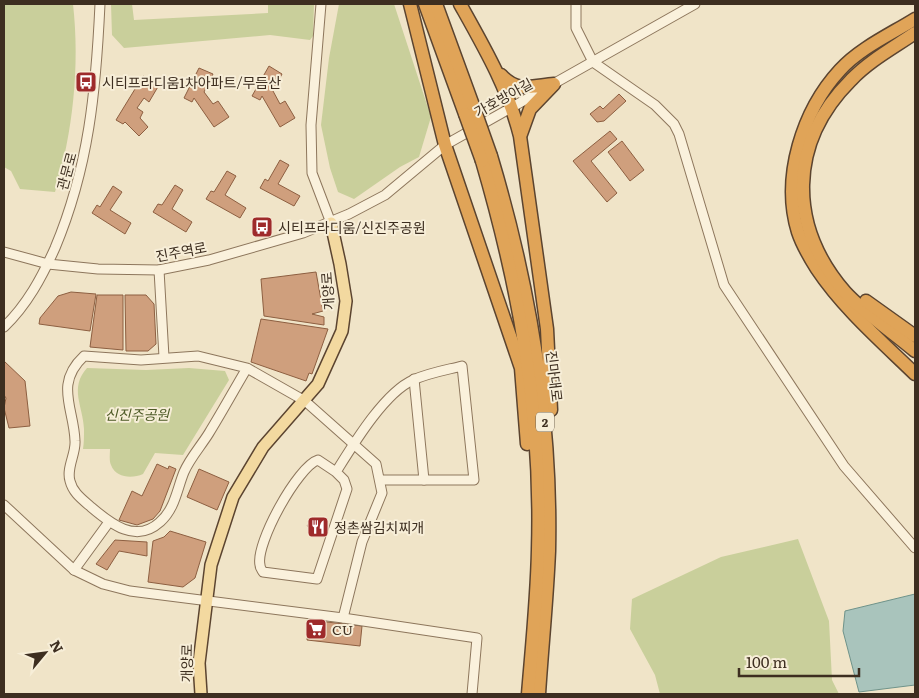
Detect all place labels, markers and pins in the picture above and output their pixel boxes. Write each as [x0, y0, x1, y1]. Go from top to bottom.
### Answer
bus stop icon: 시티프라디움1차아파트/무듬산 [74, 70, 98, 94]
place label: 시티프라디움1차아파트/무듬산 [102, 72, 281, 92]
bus stop icon: 시티프라디움/신진주공원 [250, 215, 274, 239]
place label: 시티프라디움/신진주공원 [278, 217, 426, 237]
restaurant icon: 정촌쌈김치찌개 [306, 515, 330, 539]
place label: 정촌쌈김치찌개 [334, 517, 424, 537]
supermarket icon: CU [304, 617, 328, 641]
place label: CU [332, 619, 353, 639]

